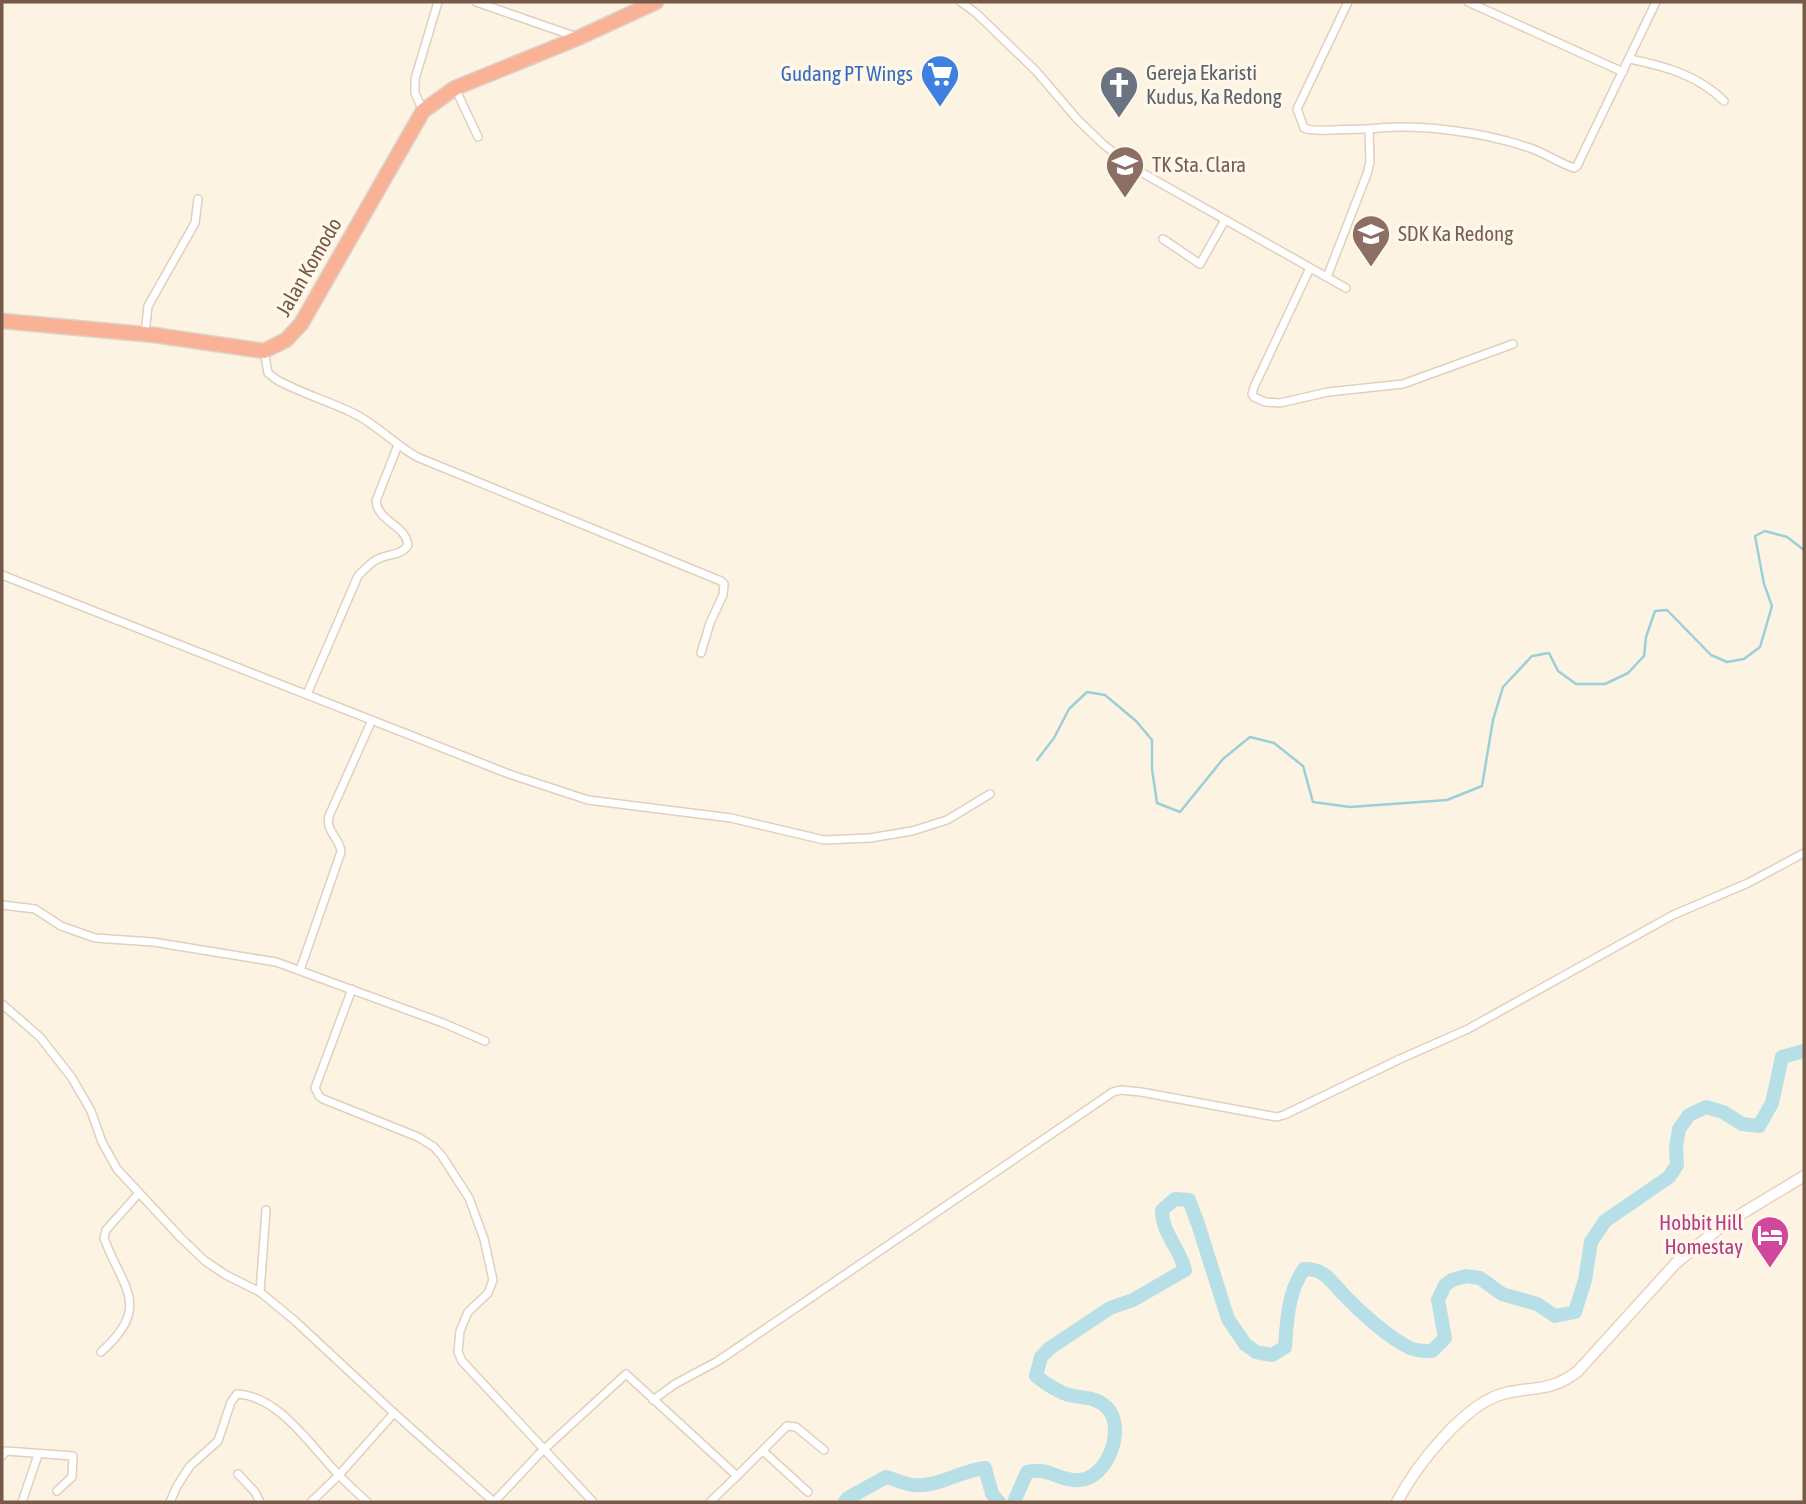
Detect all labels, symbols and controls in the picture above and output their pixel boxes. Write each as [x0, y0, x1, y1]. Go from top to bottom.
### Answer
supermarket icon: Gudang PT Wings [919, 53, 961, 108]
place label: Gereja Ekaristi Kudus, Ka Redong [1146, 60, 1282, 108]
place label: Gudang PT Wings [781, 61, 913, 85]
church icon: Gereja Ekaristi Kudus, Ka Redong [1098, 64, 1140, 119]
school or university icon: TK Sta. Clara [1104, 144, 1146, 199]
place label: TK Sta. Clara [1152, 152, 1246, 176]
street label: Jalan Komodo [270, 213, 346, 320]
school or university icon: SDK Ka Redong [1350, 213, 1392, 268]
place label: SDK Ka Redong [1398, 221, 1513, 245]
place label: Hobbit Hill Homestay [1659, 1210, 1743, 1258]
hotel icon: Hobbit Hill Homestay [1749, 1214, 1791, 1269]

